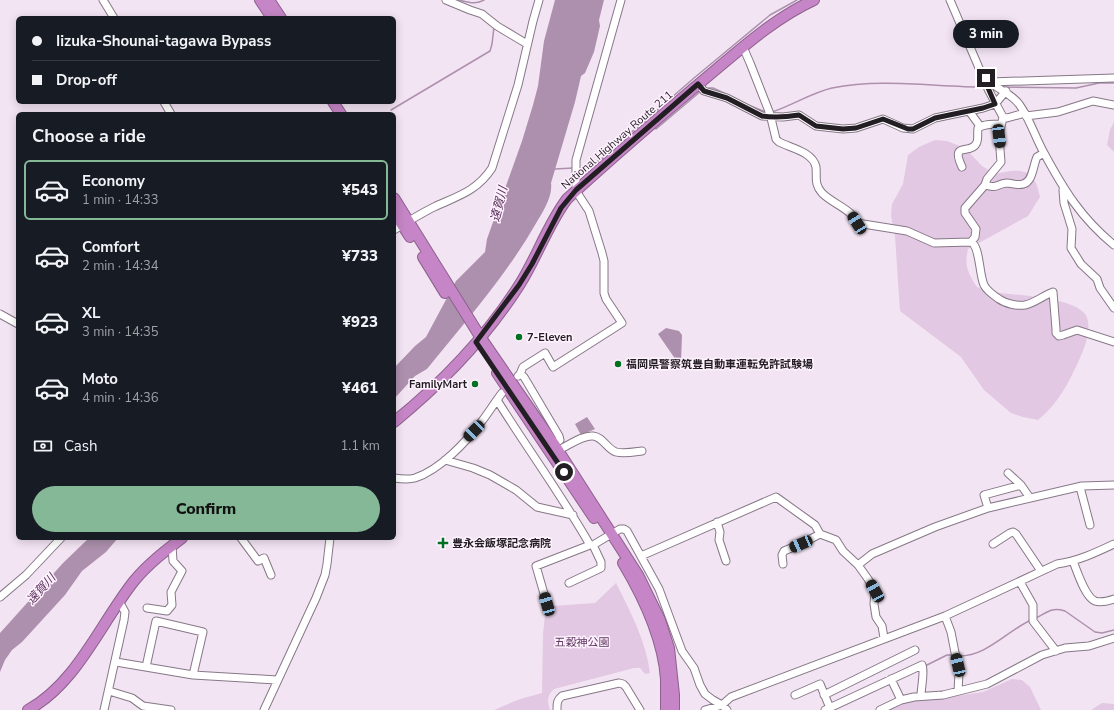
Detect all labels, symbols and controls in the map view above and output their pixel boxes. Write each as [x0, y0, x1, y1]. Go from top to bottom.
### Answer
callout: 3 min [953, 20, 1019, 48]
text: 3 min [969, 25, 1003, 43]
text: Iizuka-Shounai-tagawa Bypass [56, 31, 271, 51]
route end [977, 69, 995, 87]
text: Drop-off [56, 70, 117, 90]
street label: National Highway Route 211 [558, 87, 676, 193]
car [992, 123, 1006, 149]
text: Choose a ride [32, 124, 146, 148]
text: Economy [82, 171, 145, 191]
icon: car [34, 172, 70, 208]
text: ¥543 [342, 180, 378, 200]
water label: 遠賀川 [487, 183, 512, 223]
text: 1 min · 14:33 [82, 191, 158, 209]
car [846, 210, 868, 236]
text: Comfort [82, 237, 139, 257]
icon: car [34, 238, 70, 274]
text: ¥733 [342, 246, 378, 266]
text: 2 min · 14:34 [82, 257, 158, 275]
text: XL [82, 303, 101, 323]
icon: car [34, 304, 70, 340]
text: ¥923 [342, 312, 378, 332]
text: 3 min · 14:35 [82, 323, 158, 341]
place label: 7-Eleven [527, 330, 572, 345]
marker: 7-Eleven [514, 332, 524, 342]
place label: 福岡県警察筑豊自動車運転免許試験場 [626, 357, 813, 372]
marker: 福岡県警察筑豊自動車運転免許試験場 [613, 359, 623, 369]
text: Moto [82, 369, 118, 389]
icon: car [34, 370, 70, 406]
place label: FamilyMart [409, 377, 468, 392]
text: ¥461 [342, 378, 378, 398]
marker: FamilyMart [470, 379, 480, 389]
text: 4 min · 14:36 [82, 389, 158, 407]
car [461, 418, 487, 444]
icon: cash [32, 435, 54, 457]
text: Cash [64, 436, 98, 456]
text: 1.1 km [340, 437, 380, 455]
route start [555, 463, 573, 481]
button: Confirm [32, 486, 380, 532]
car [788, 534, 814, 554]
place label: 豊永会飯塚記念病院 [452, 536, 551, 551]
marker: 豊永会飯塚記念病院 [437, 537, 449, 549]
water label: 遠賀川 [23, 569, 60, 608]
car [864, 578, 886, 604]
car [538, 591, 556, 617]
park label: 五穀神公園 [555, 635, 610, 650]
car [949, 652, 967, 678]

